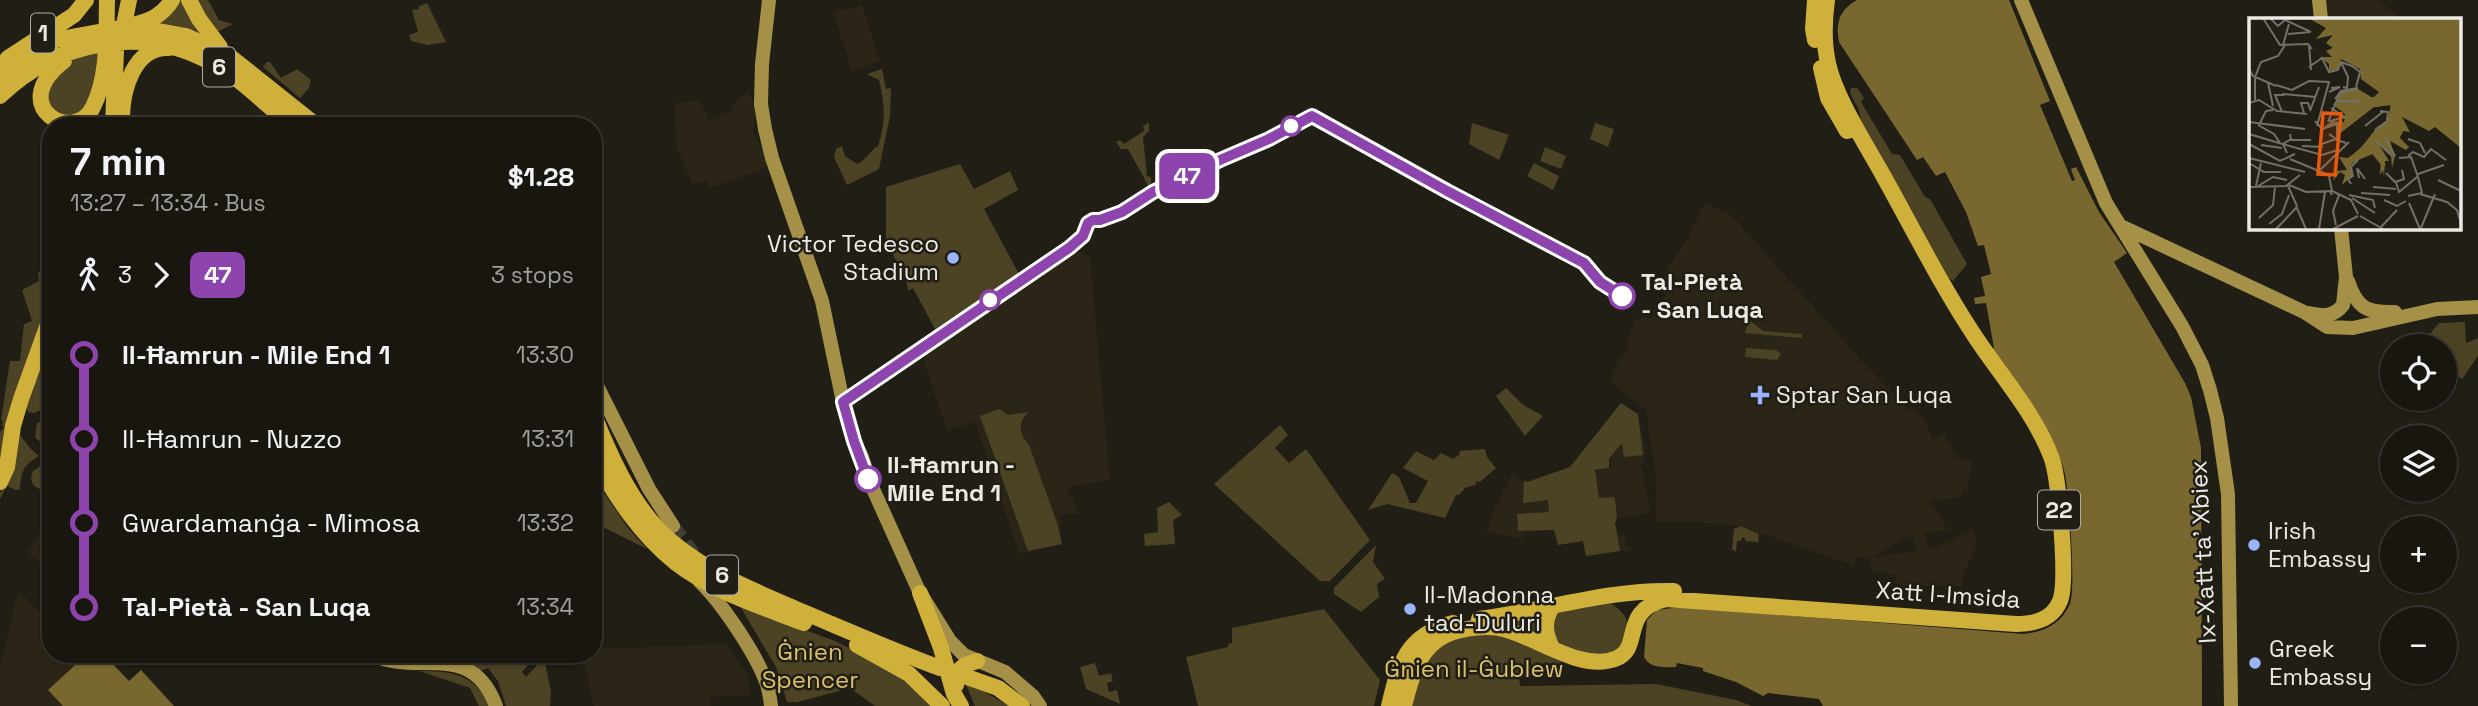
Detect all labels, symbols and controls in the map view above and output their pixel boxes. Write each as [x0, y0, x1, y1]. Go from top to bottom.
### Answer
road number: 1 [31, 14, 55, 52]
inset map [2249, 18, 2460, 229]
road number: 6 [203, 48, 235, 86]
unlabelled marker [1281, 116, 1301, 136]
text: 7 min [70, 138, 167, 186]
line badge: 47 [1156, 153, 1218, 199]
text: $1.28 [508, 160, 574, 194]
text: 47 [1173, 160, 1201, 191]
text: 13:27 – 13:34 · Bus [70, 188, 266, 218]
place label: Victor Tedesco Stadium [767, 228, 939, 287]
marker: Victor Tedesco Stadium [945, 250, 961, 266]
icon: walk [70, 256, 108, 294]
icon: forward [142, 256, 180, 294]
text: 47 [204, 259, 231, 290]
text: 3 [118, 260, 132, 290]
text: 3 stops [491, 260, 574, 290]
place label: Tal-Pietà - San Luqa [1641, 266, 1763, 325]
marker: Tal-Pietà - San Luqa [1609, 283, 1635, 309]
unlabelled marker [980, 290, 1000, 310]
map controls [2380, 334, 2457, 684]
button: locate [2380, 334, 2457, 411]
text: Il-Ħamrun - Mile End 1 [122, 338, 390, 372]
text: 13:30 [516, 340, 574, 370]
place label: Sptar San Luqa [1776, 379, 1952, 410]
marker: Sptar San Luqa [1750, 385, 1770, 405]
text: Il-Ħamrun - Nuzzo [122, 422, 342, 456]
text: 13:31 [522, 424, 574, 454]
button: layers [2380, 425, 2457, 502]
place label: Il-Ħamrun - Mile End 1 [887, 449, 1015, 508]
street label: Ix-Xatt ta' Xbiex [2182, 460, 2223, 644]
marker: Il-Ħamrun - Mile End 1 [855, 466, 881, 492]
road number: 22 [2038, 490, 2080, 530]
text: Gwardamanġa - Mimosa [122, 506, 420, 540]
text: 13:32 [517, 508, 574, 538]
place label: Irish Embassy [2268, 515, 2371, 574]
button: + [2380, 516, 2457, 593]
marker: Irish Embassy [2246, 537, 2262, 553]
road number: 6 [706, 555, 738, 594]
street label: Xatt l-Imsida [1875, 574, 2022, 615]
place label: Il-Madonna tad-Duluri [1424, 579, 1555, 638]
text: Tal-Pietà - San Luqa [122, 590, 371, 624]
text: 13:34 [516, 592, 574, 622]
marker: Il-Madonna tad-Duluri [1402, 601, 1418, 617]
button: − [2380, 607, 2457, 684]
place label: Greek Embassy [2269, 633, 2372, 692]
park label: Ġnien Spencer [762, 636, 858, 695]
park label: Ġnien il-Ġublew [1384, 653, 1564, 684]
marker: Greek Embassy [2247, 655, 2263, 671]

